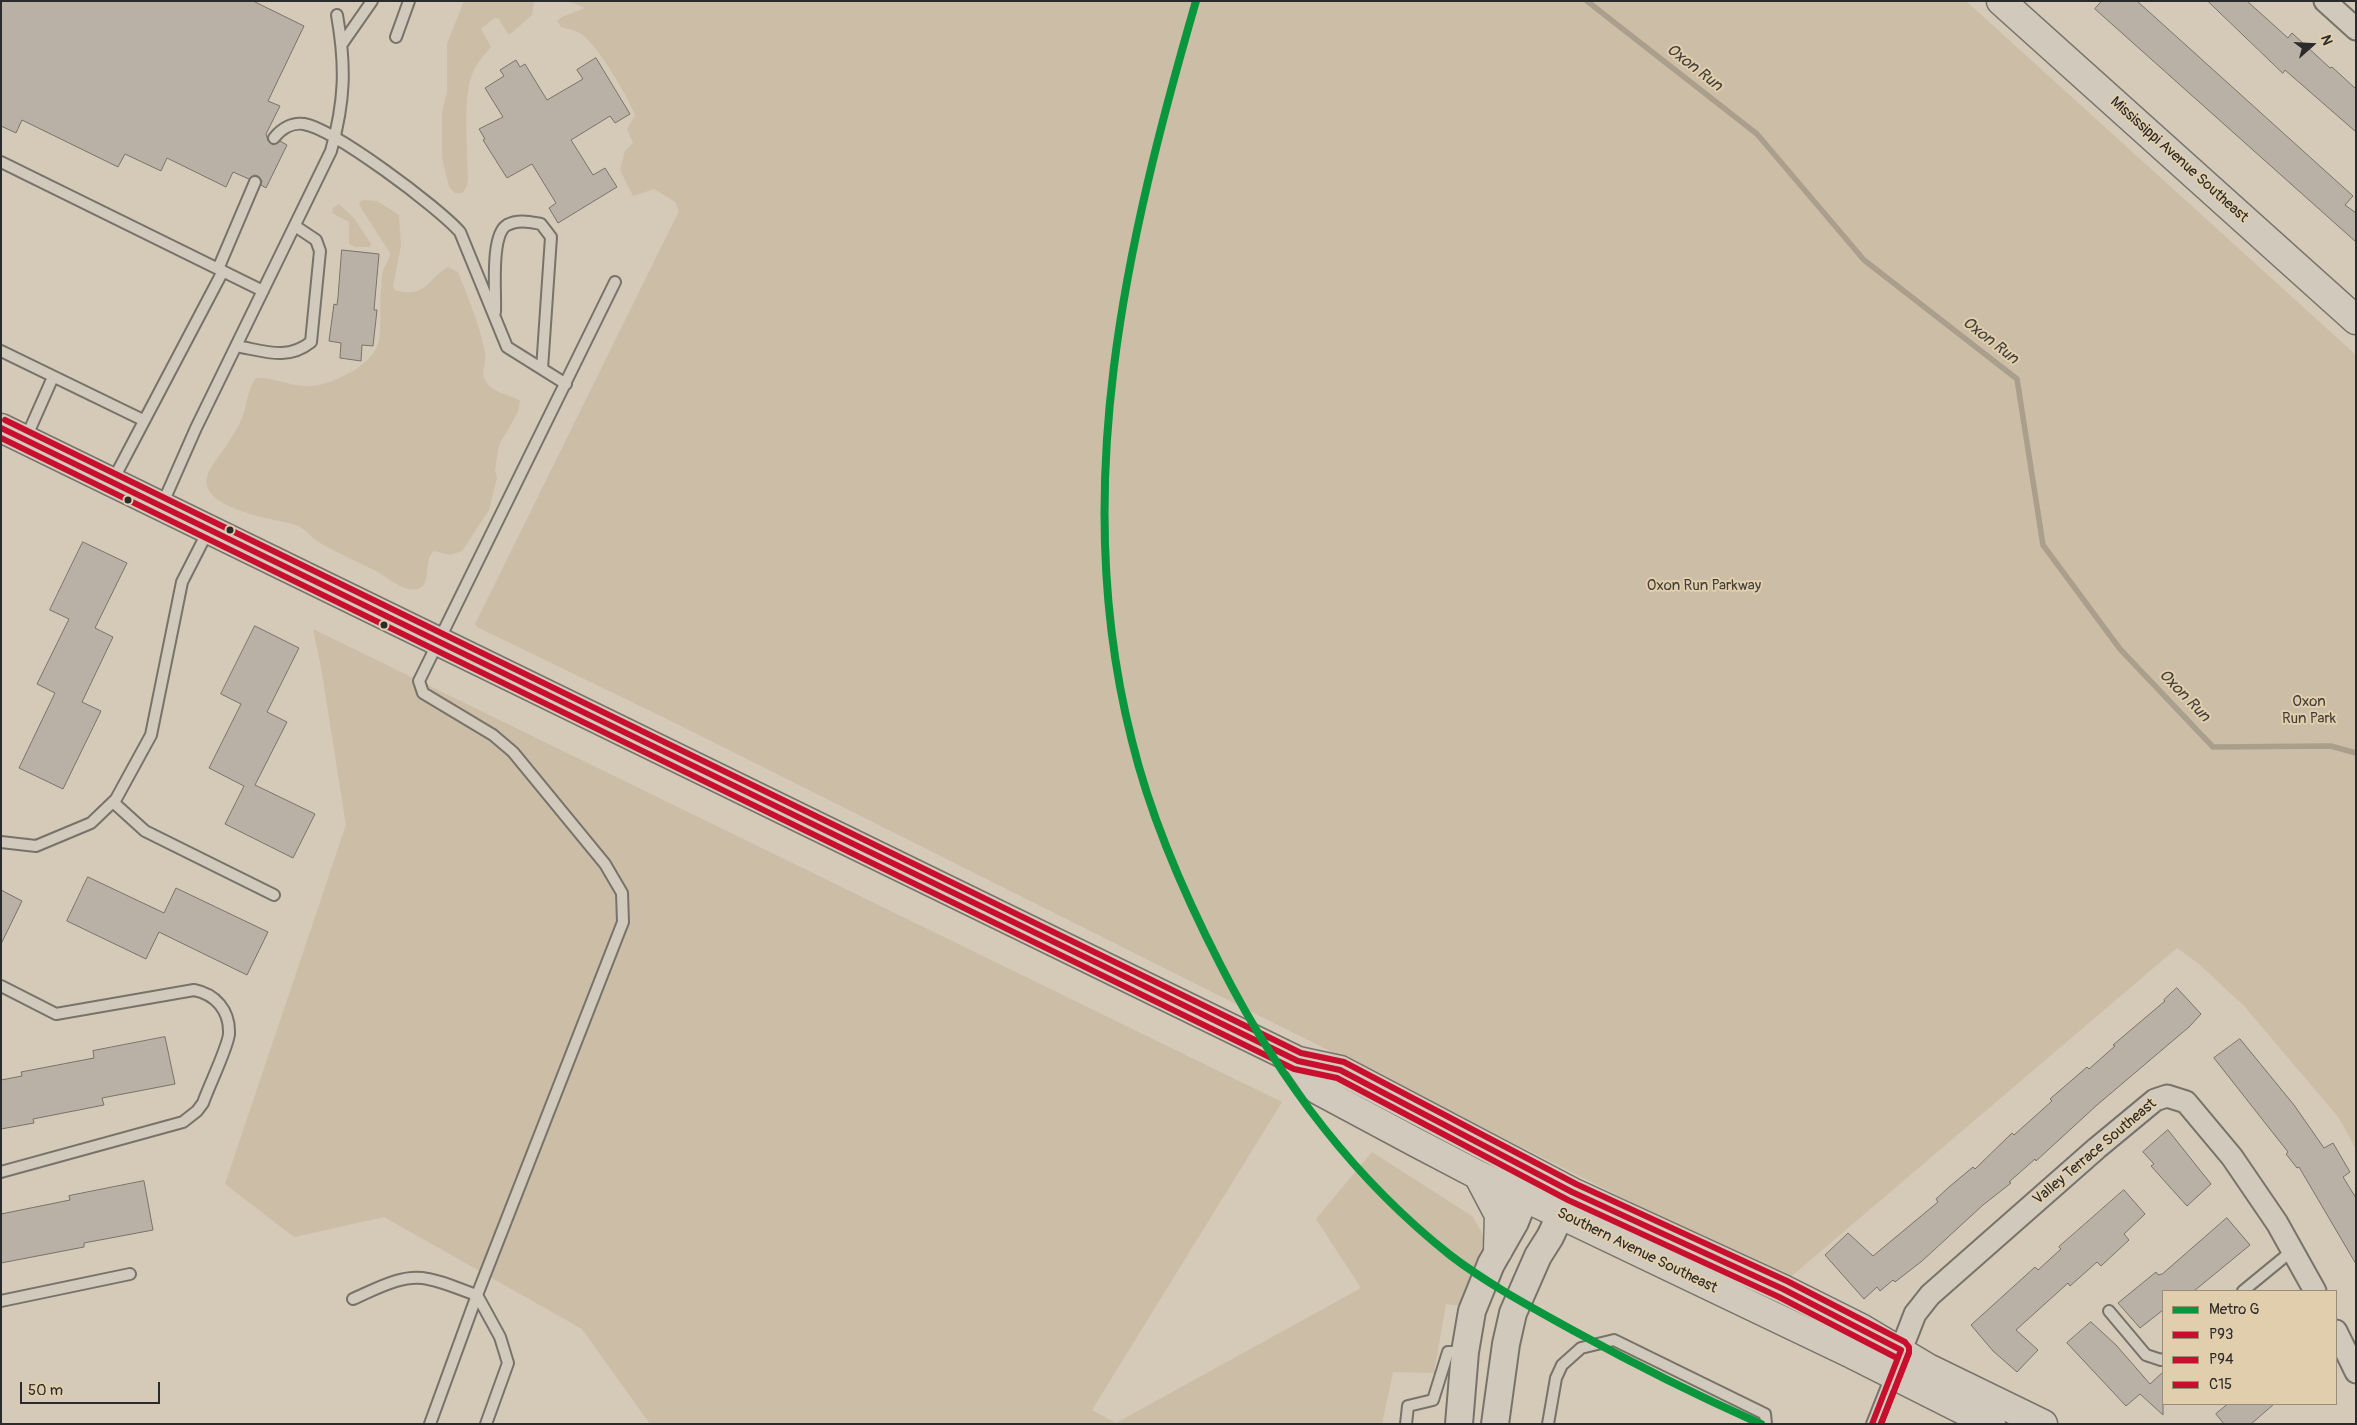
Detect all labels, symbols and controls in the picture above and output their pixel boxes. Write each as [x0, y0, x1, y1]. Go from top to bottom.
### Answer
north arrow [2287, 20, 2337, 70]
text: N [2317, 33, 2336, 47]
water label: Oxon Run [1662, 40, 1726, 96]
street label: Mississippi Avenue Southeast [2106, 93, 2252, 227]
water label: Oxon Run [1958, 313, 2022, 369]
unlabelled marker [123, 495, 133, 505]
unlabelled marker [225, 525, 235, 535]
park label: Oxon Run Parkway [1647, 577, 1761, 595]
unlabelled marker [379, 620, 389, 630]
water label: Oxon Run [2154, 666, 2214, 726]
park label: Oxon Run Park [2282, 693, 2336, 728]
street label: Valley Terrace Southeast [2030, 1095, 2160, 1209]
street label: Southern Avenue Southeast [1554, 1204, 1720, 1298]
legend [2162, 1290, 2337, 1405]
text: Metro G [2209, 1300, 2260, 1319]
text: P93 [2209, 1325, 2233, 1344]
text: P94 [2209, 1350, 2234, 1369]
scale bar [22, 1372, 162, 1404]
text: C15 [2209, 1375, 2232, 1394]
text: 50 m [28, 1381, 63, 1400]

